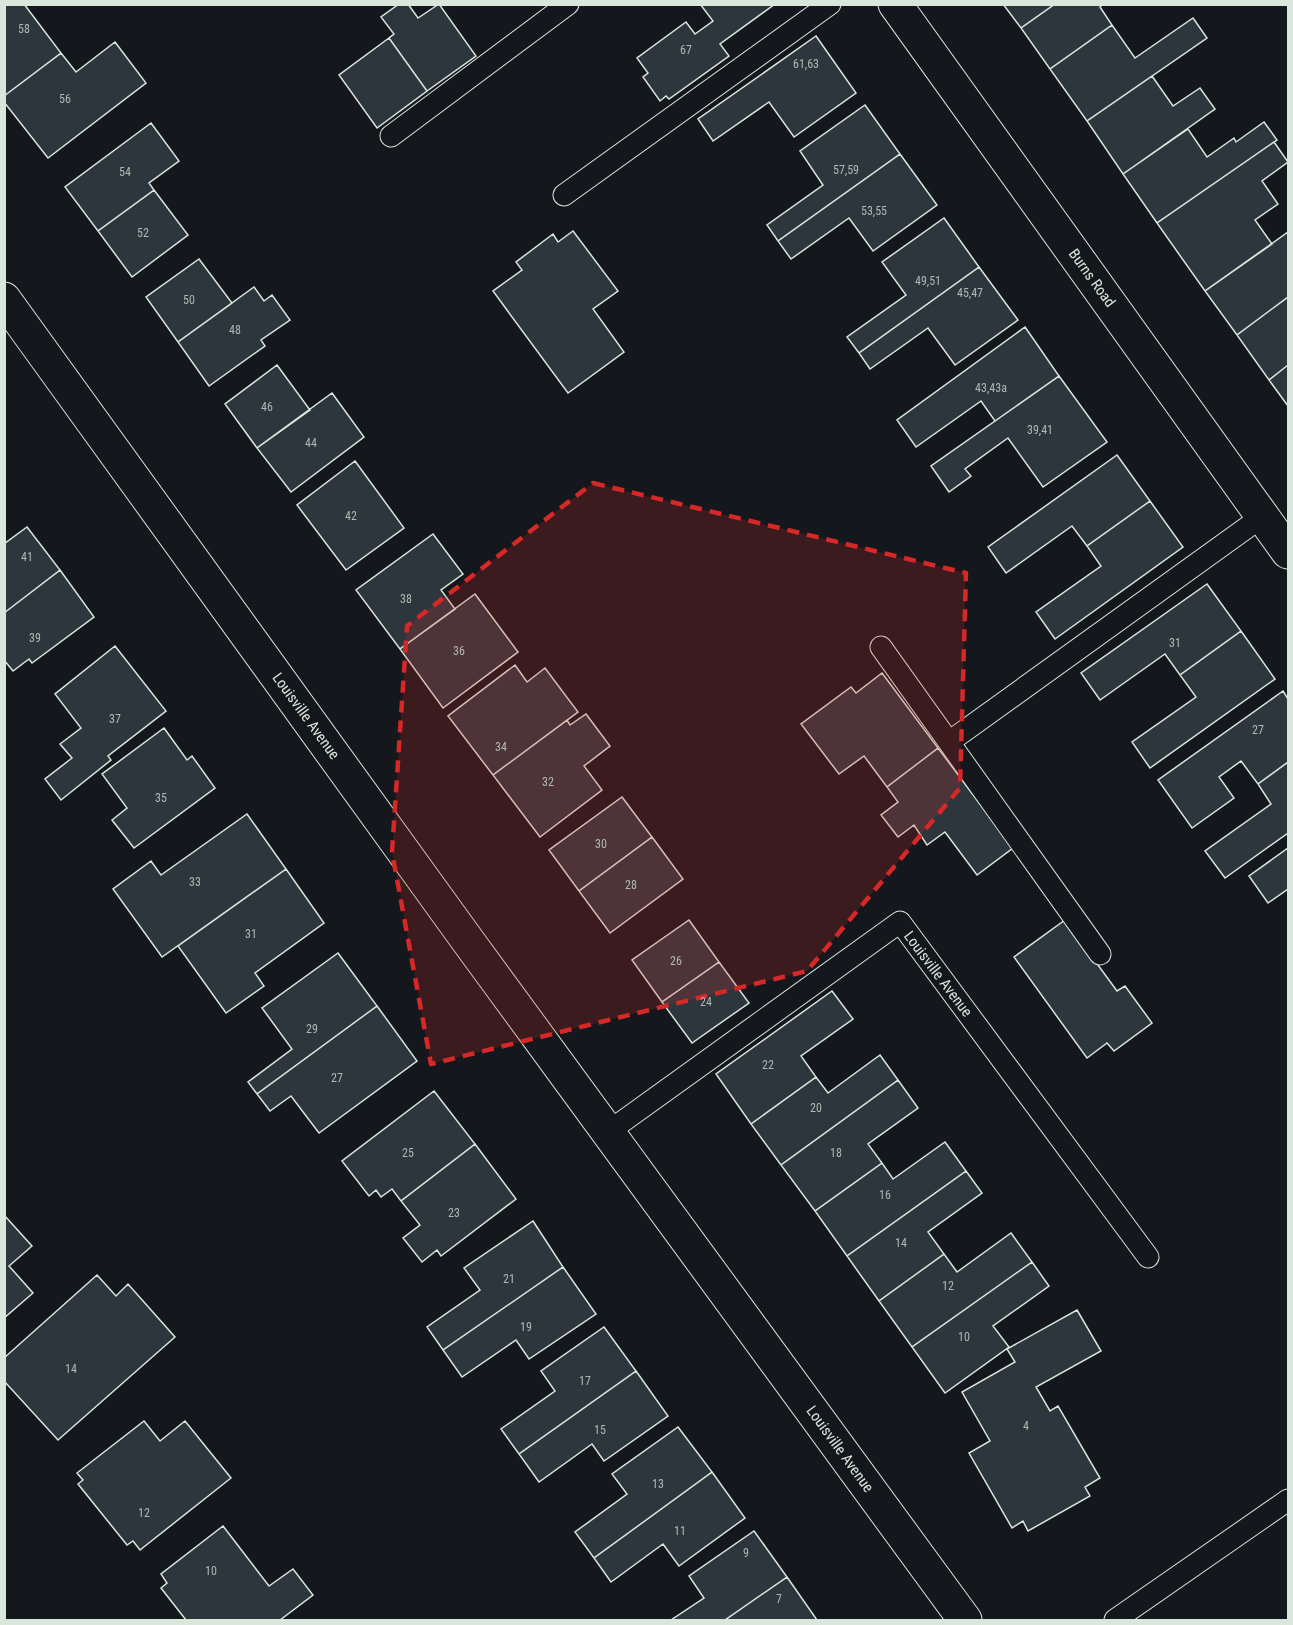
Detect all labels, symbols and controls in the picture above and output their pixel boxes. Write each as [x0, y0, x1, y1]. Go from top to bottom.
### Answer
house number: 58 [18, 22, 30, 36]
house number: 67 [680, 43, 692, 57]
house number: 61,63 [793, 57, 819, 71]
house number: 56 [59, 92, 71, 106]
house number: 57,59 [833, 163, 859, 177]
house number: 54 [119, 165, 131, 179]
house number: 53,55 [861, 204, 887, 218]
house number: 52 [137, 226, 149, 240]
street label: Burns Road [1065, 245, 1119, 311]
house number: 49,51 [915, 274, 941, 288]
house number: 45,47 [957, 286, 983, 300]
house number: 50 [183, 293, 195, 307]
house number: 48 [229, 323, 241, 337]
house number: 43,43a [975, 381, 1007, 395]
house number: 46 [261, 400, 273, 414]
house number: 39,41 [1027, 423, 1053, 437]
house number: 44 [305, 436, 317, 450]
house number: 42 [345, 509, 357, 523]
house number: 41 [21, 550, 33, 564]
house number: 38 [400, 592, 412, 606]
house number: 39 [29, 631, 41, 645]
house number: 31 [1169, 636, 1181, 650]
house number: 36 [453, 644, 465, 658]
street label: Louisville Avenue [269, 669, 343, 763]
house number: 37 [109, 712, 121, 726]
house number: 27 [1252, 723, 1264, 737]
house number: 34 [495, 740, 507, 754]
house number: 32 [542, 775, 554, 789]
house number: 35 [155, 791, 167, 805]
house number: 30 [595, 837, 607, 851]
house number: 33 [189, 875, 201, 889]
house number: 28 [625, 878, 637, 892]
house number: 31 [245, 927, 257, 941]
street label: Louisville Avenue [900, 928, 976, 1020]
house number: 26 [670, 954, 682, 968]
house number: 24 [700, 995, 712, 1009]
house number: 29 [306, 1022, 318, 1036]
house number: 22 [762, 1058, 774, 1072]
house number: 27 [331, 1071, 343, 1085]
house number: 20 [810, 1101, 822, 1115]
house number: 25 [402, 1146, 414, 1160]
house number: 18 [830, 1146, 842, 1160]
house number: 16 [879, 1188, 891, 1202]
house number: 23 [448, 1206, 460, 1220]
house number: 14 [895, 1236, 907, 1250]
house number: 21 [503, 1272, 515, 1286]
house number: 12 [942, 1279, 954, 1293]
house number: 19 [520, 1320, 532, 1334]
house number: 10 [958, 1330, 970, 1344]
house number: 14 [65, 1362, 77, 1376]
house number: 17 [579, 1374, 591, 1388]
street label: Louisville Avenue [803, 1402, 877, 1496]
house number: 4 [1023, 1419, 1029, 1433]
house number: 15 [594, 1423, 606, 1437]
house number: 13 [652, 1477, 664, 1491]
house number: 12 [138, 1506, 150, 1520]
house number: 11 [674, 1524, 686, 1538]
house number: 9 [743, 1546, 749, 1560]
house number: 10 [205, 1564, 217, 1578]
house number: 7 [776, 1592, 782, 1606]

